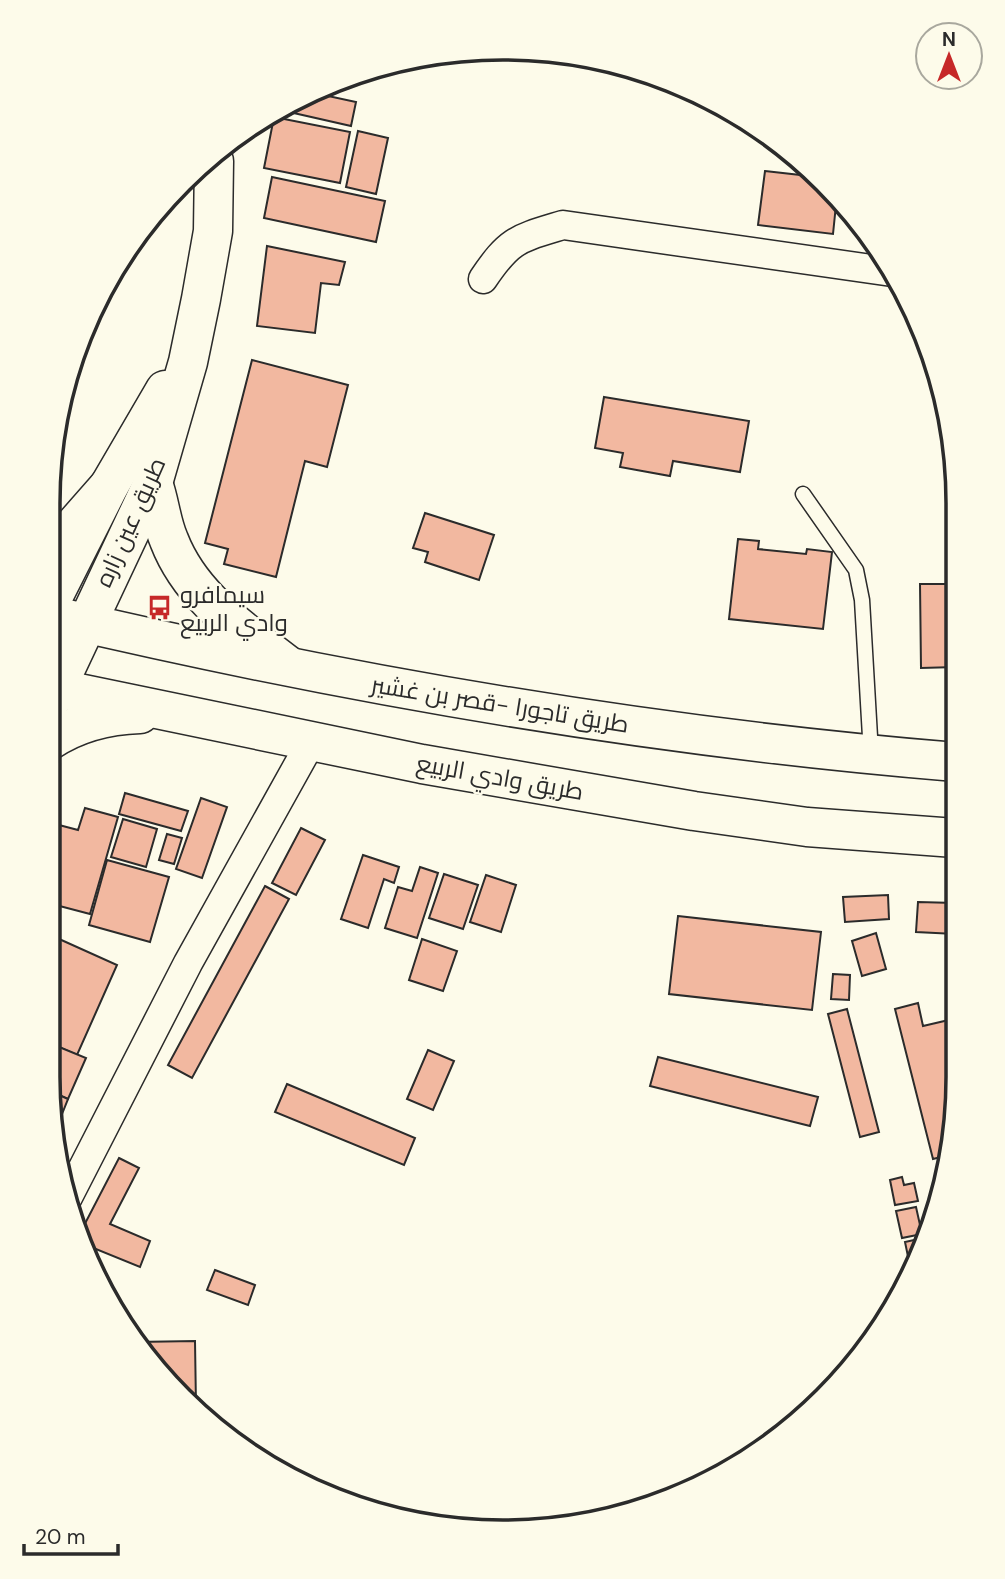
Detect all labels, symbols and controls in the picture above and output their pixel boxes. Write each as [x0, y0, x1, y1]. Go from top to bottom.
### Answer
north arrow [914, 21, 984, 91]
text: N [942, 27, 956, 52]
street label: طريق عين زاره [88, 452, 172, 592]
place label: سيمافرو وادي الربيع [180, 579, 288, 641]
bus stop icon: سيمافرو وادي الربيع [146, 594, 174, 622]
street label: طريق تاجورا -قصر بن غشير [367, 668, 631, 740]
street label: طريق وادي الربيع [414, 747, 586, 810]
scale bar [24, 1512, 119, 1556]
text: 20 m [35, 1523, 86, 1551]

